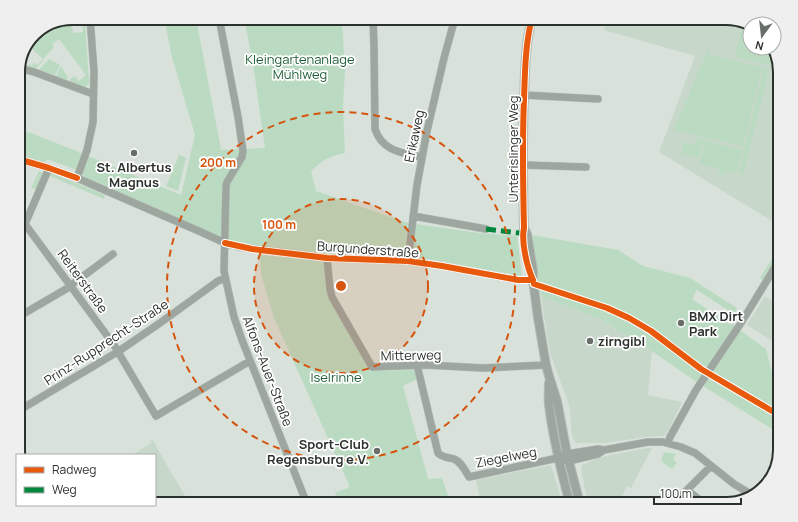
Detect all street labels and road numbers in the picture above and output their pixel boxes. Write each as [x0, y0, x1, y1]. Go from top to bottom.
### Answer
street label: Unterislinger Weg [504, 96, 522, 203]
street label: Erikaweg [400, 108, 428, 164]
street label: Burgunderstraße [316, 236, 420, 262]
street label: Reiterstraße [54, 245, 113, 317]
street label: Prinz-Rupprecht-Straße [40, 295, 172, 389]
street label: Alfons-Auer-Straße [239, 313, 298, 429]
street label: Mitterweg [380, 345, 442, 365]
street label: Ziegelweg [474, 442, 538, 472]

